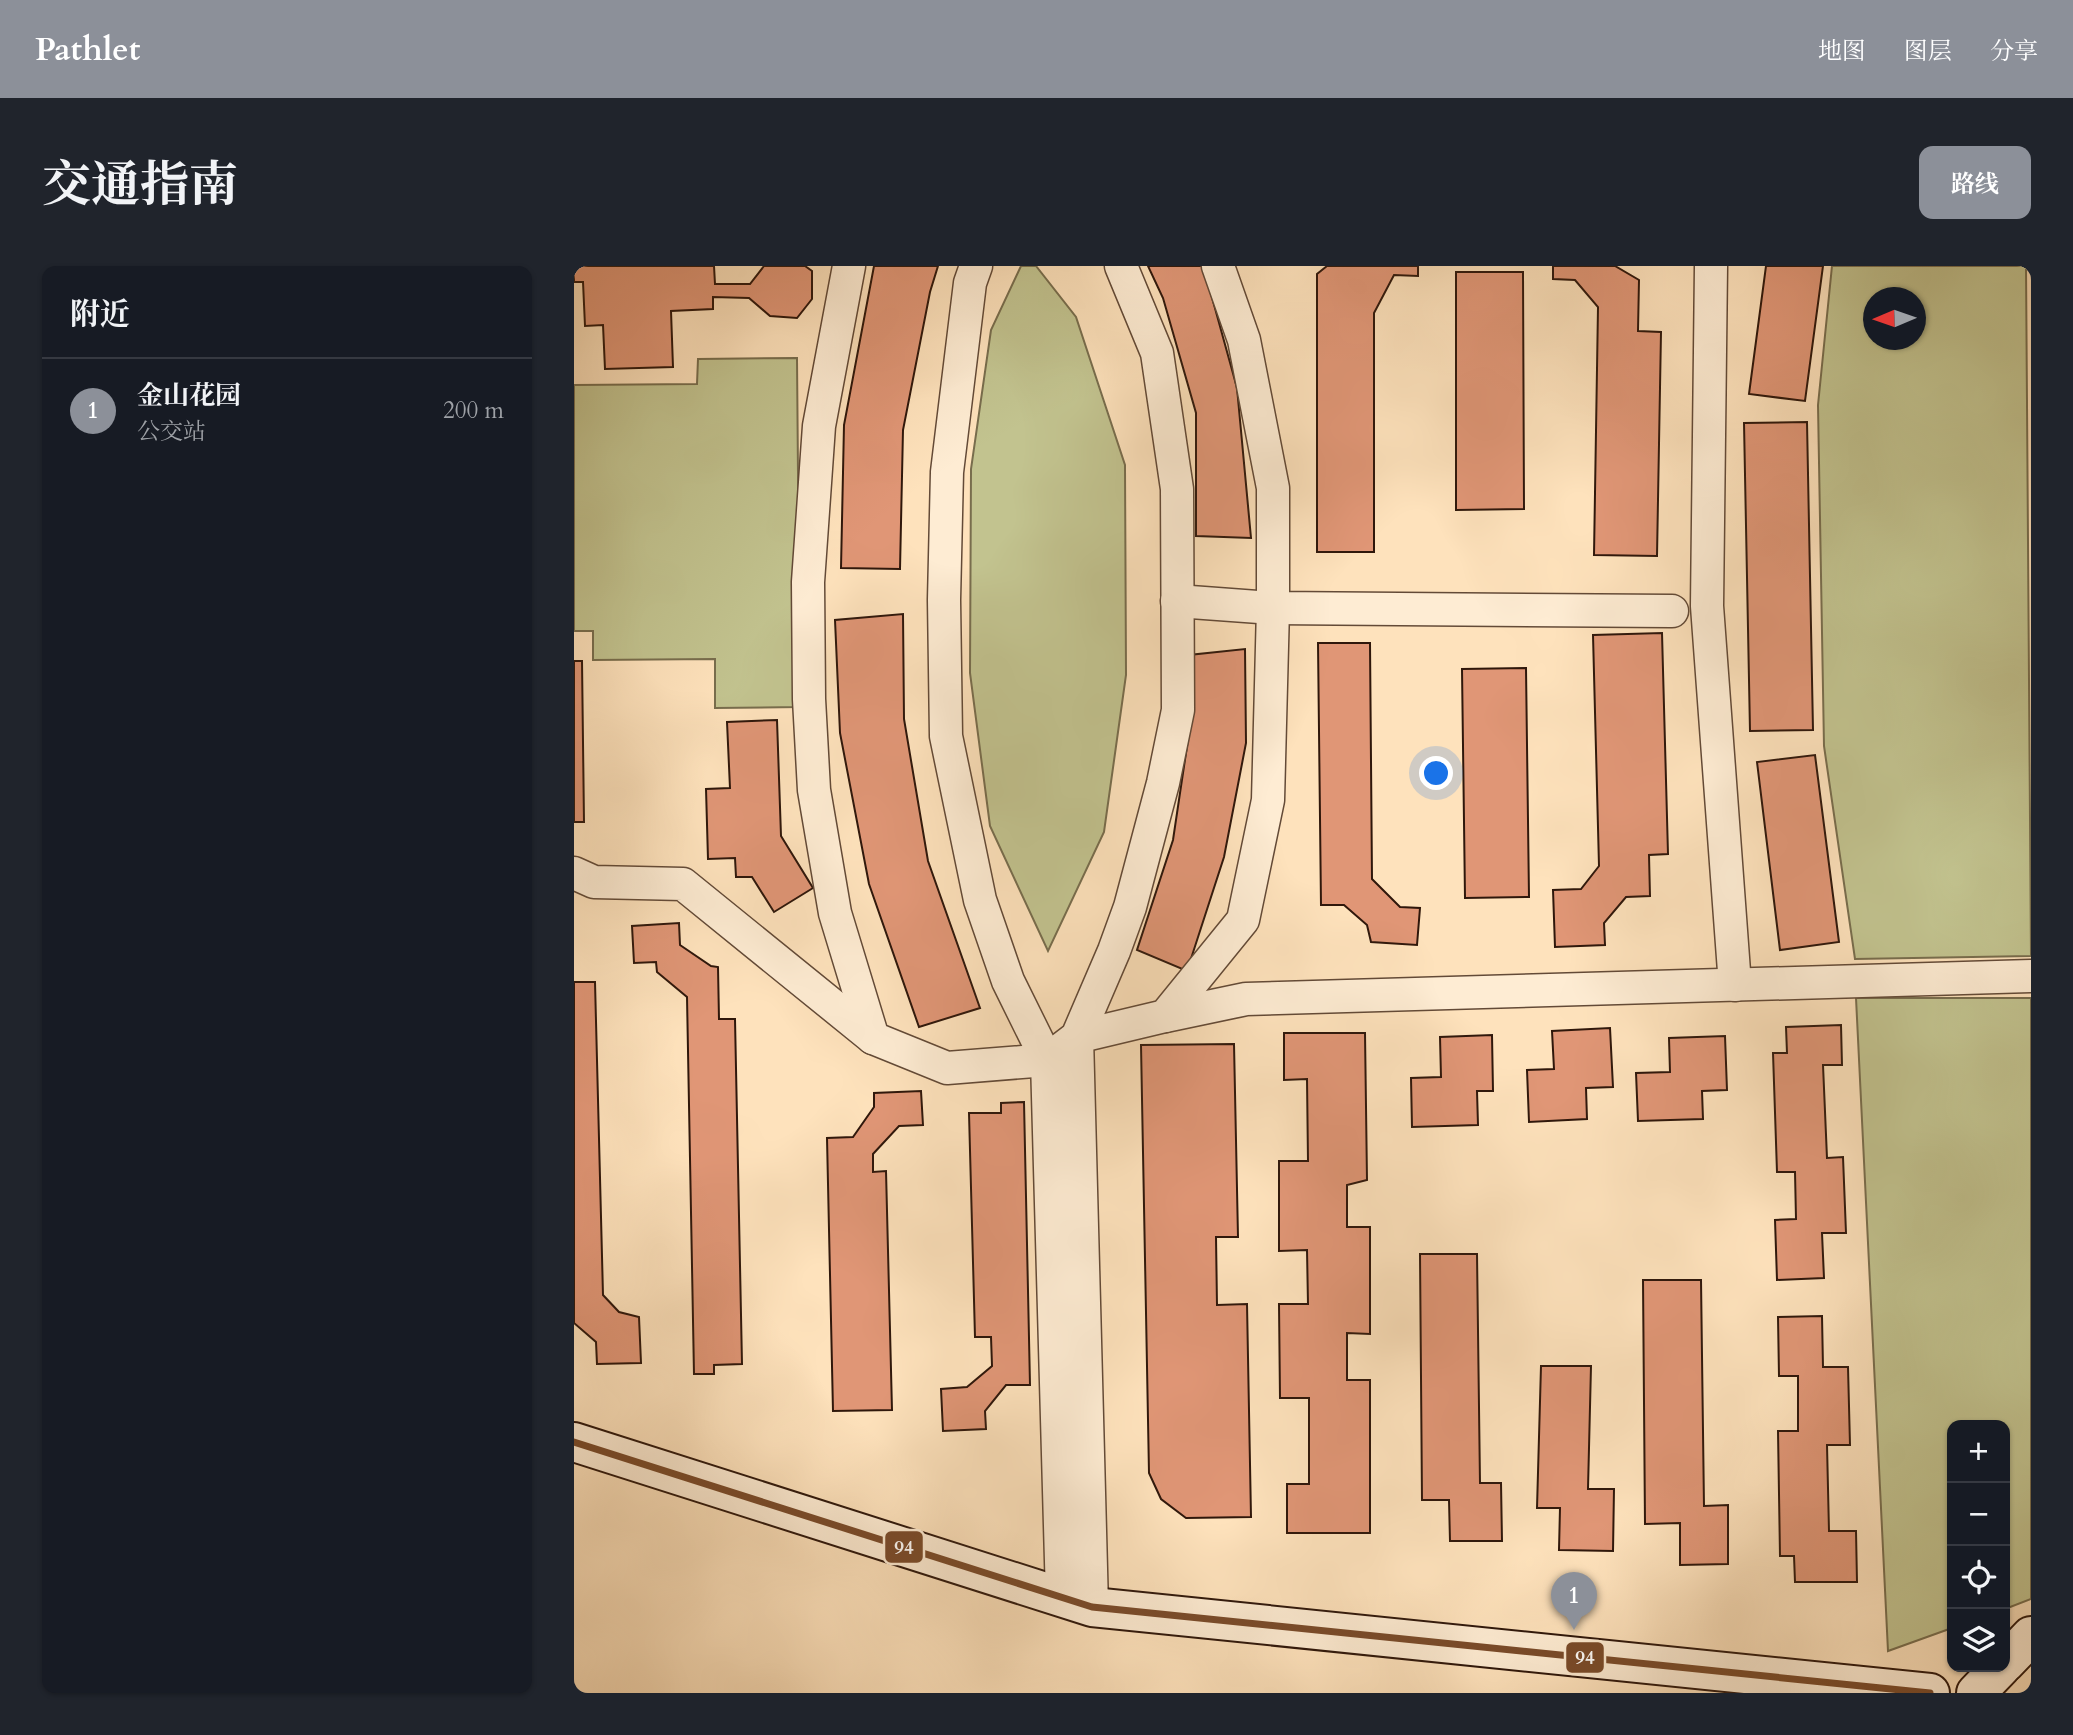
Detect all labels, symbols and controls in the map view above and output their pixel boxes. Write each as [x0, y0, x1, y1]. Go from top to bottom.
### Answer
text: Pathlet [35, 27, 140, 72]
text: 地图 [1818, 35, 1866, 68]
text: 图层 [1904, 35, 1952, 68]
text: 分享 [1990, 35, 2038, 68]
button: 路线 [1919, 146, 2031, 219]
text: 交通指南 [42, 152, 238, 219]
north arrow [1863, 287, 1926, 350]
text: 附近 [70, 294, 130, 335]
text: 金山花园 [137, 378, 241, 413]
text: 1 [87, 395, 99, 426]
text: 200 m [443, 395, 504, 426]
text: 公交站 [137, 416, 206, 447]
your location [1419, 756, 1453, 790]
map controls [1947, 1420, 2010, 1672]
button: + [1947, 1420, 2010, 1483]
button: − [1947, 1483, 2010, 1546]
line badge: 94 [884, 1530, 924, 1564]
text: 94 [894, 1535, 914, 1561]
button: locate [1947, 1546, 2010, 1609]
pin: 1 [1551, 1572, 1597, 1630]
button: layers [1947, 1609, 2010, 1672]
line badge: 94 [1565, 1641, 1605, 1674]
text: 94 [1575, 1645, 1595, 1671]

